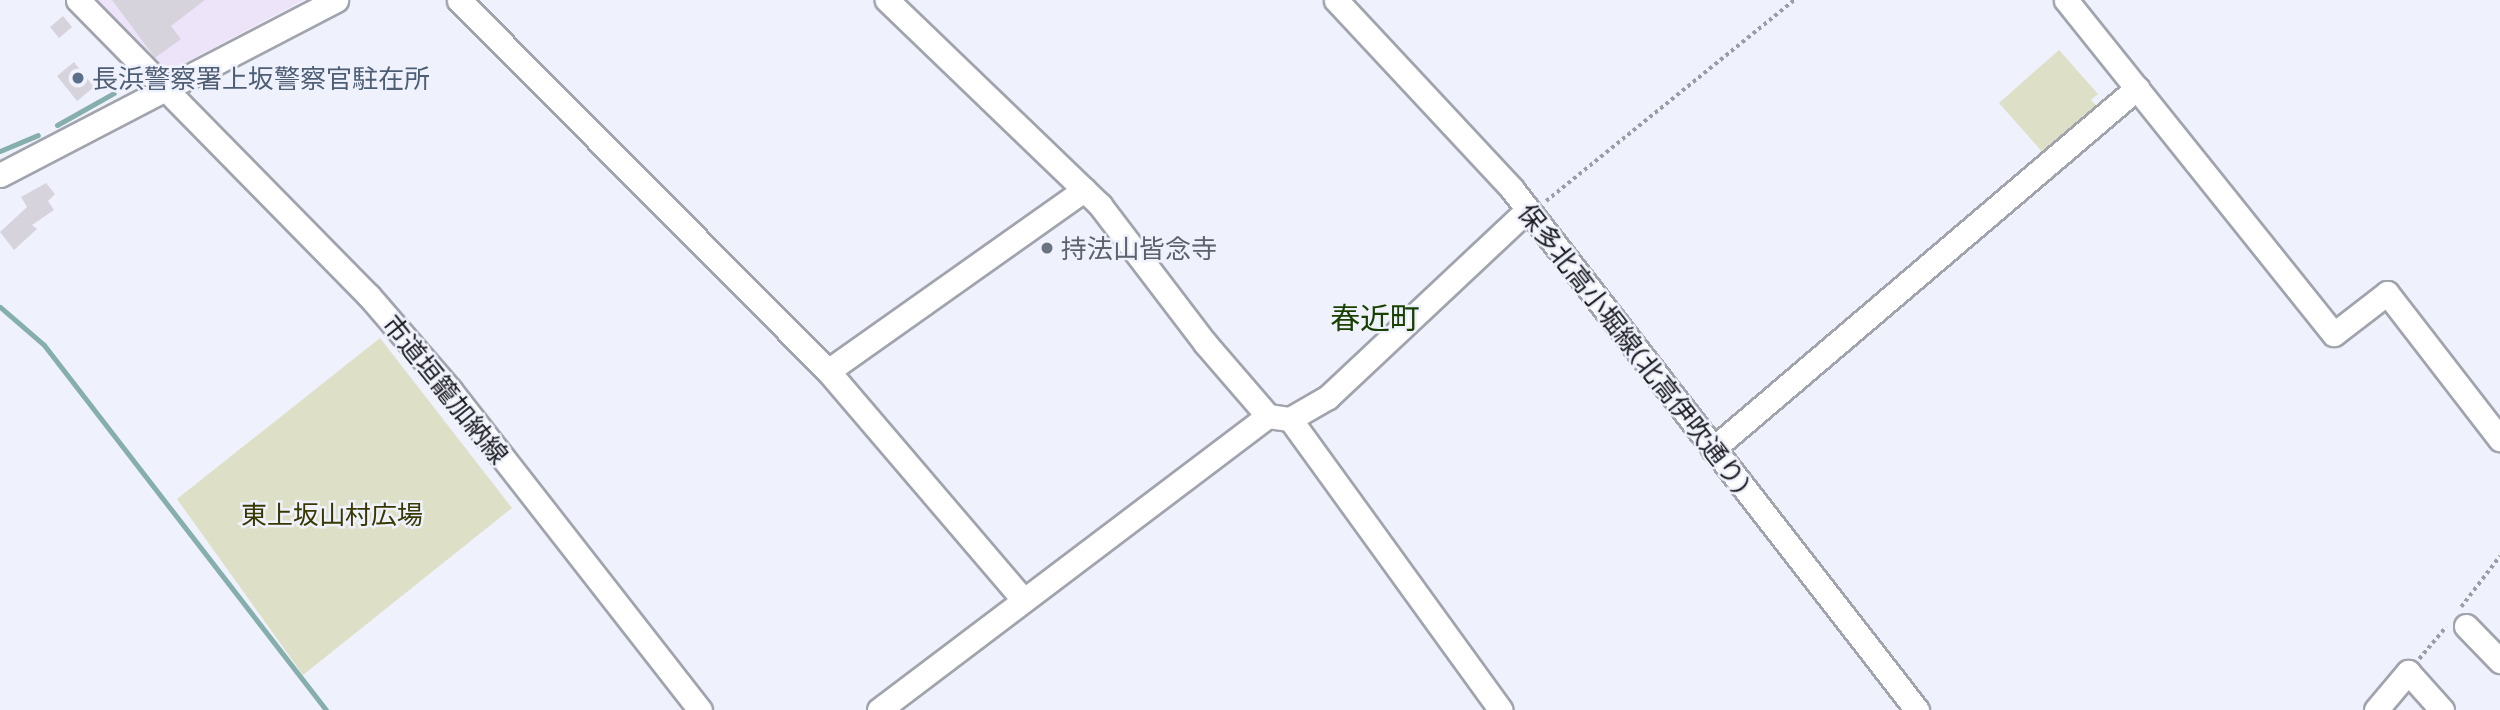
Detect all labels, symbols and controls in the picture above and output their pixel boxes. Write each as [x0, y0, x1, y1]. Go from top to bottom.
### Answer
place label: 長浜警察署上坂警察官駐在所 [92, 62, 430, 94]
marker: 長浜警察署上坂警察官駐在所 [70, 70, 86, 86]
street label: 保多北高小堀線(北高伊吹通り) [1512, 197, 1758, 499]
place label: 持法山皆念寺 [1061, 232, 1217, 264]
marker: 持法山皆念寺 [1039, 240, 1055, 256]
district label: 春近町 [1330, 299, 1420, 335]
street label: 市道垣籠加納線 [377, 308, 515, 470]
park label: 東上坂山村広場 [241, 498, 423, 530]

